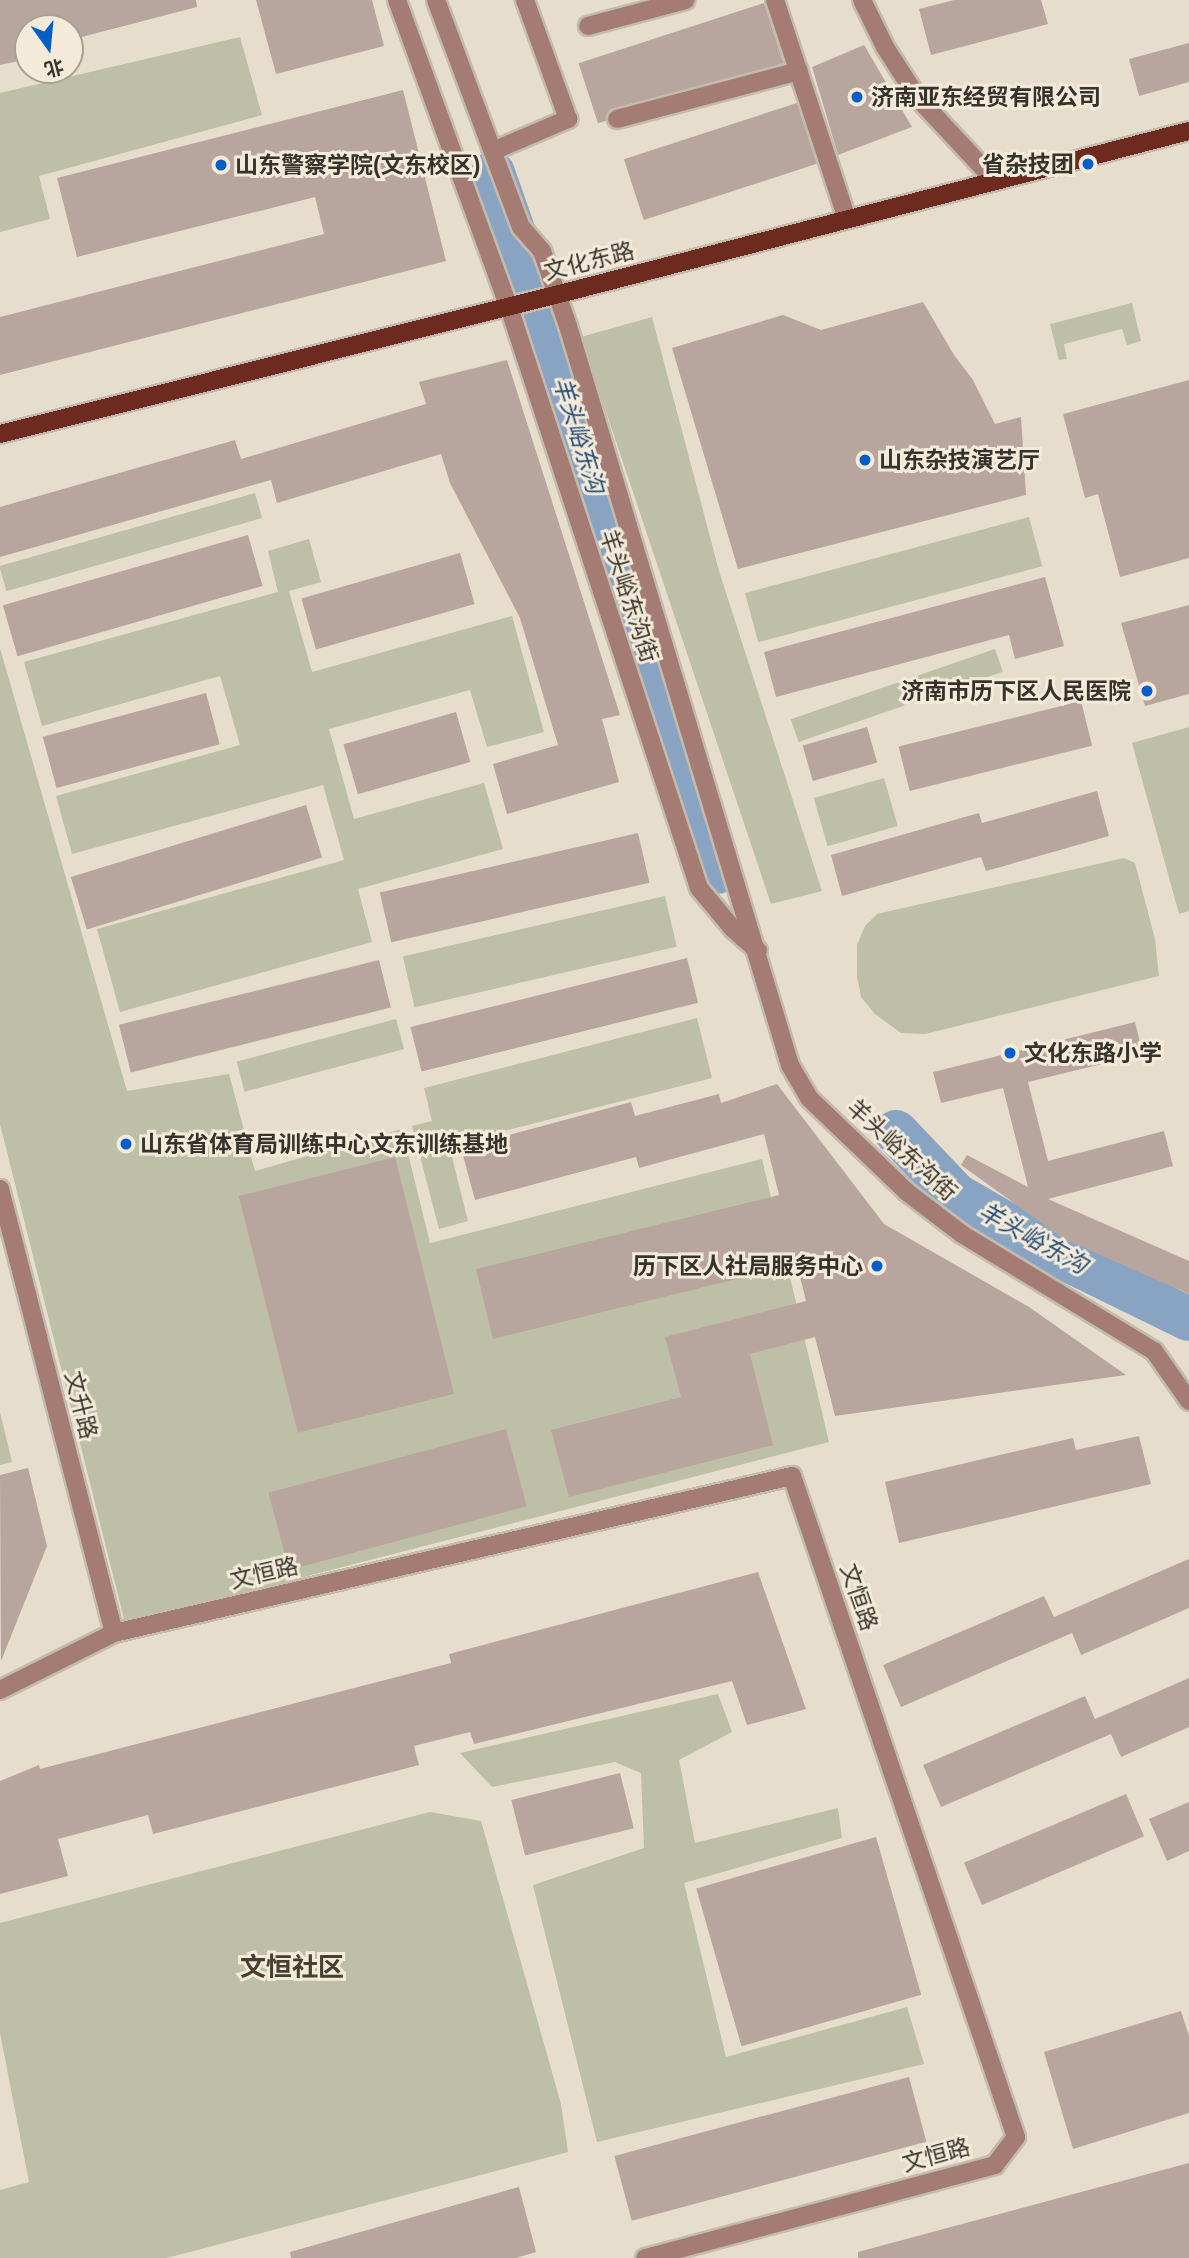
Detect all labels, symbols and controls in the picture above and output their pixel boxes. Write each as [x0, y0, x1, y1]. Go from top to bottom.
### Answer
north arrow [14, 14, 84, 84]
text: 北 [42, 55, 66, 80]
place label: 济南亚东经贸有限公司 [871, 83, 1101, 111]
marker: 济南亚东经贸有限公司 [849, 89, 865, 105]
place label: 省杂技团 [982, 150, 1074, 178]
place label: 山东警察学院(文东校区) [235, 151, 480, 179]
marker: 省杂技团 [1080, 156, 1096, 172]
marker: 山东警察学院(文东校区) [213, 157, 229, 173]
street label: 文化东路 [541, 236, 637, 286]
water label: 羊头峪东沟 [548, 373, 610, 497]
place label: 山东杂技演艺厅 [879, 446, 1040, 474]
marker: 山东杂技演艺厅 [857, 452, 873, 468]
street label: 羊头峪东沟街 [595, 526, 663, 666]
place label: 济南市历下区人民医院 [901, 677, 1131, 705]
marker: 济南市历下区人民医院 [1137, 681, 1157, 701]
place label: 文化东路小学 [1024, 1039, 1162, 1067]
marker: 文化东路小学 [1002, 1045, 1018, 1061]
street label: 羊头峪东沟街 [841, 1094, 963, 1206]
place label: 山东省体育局训练中心文东训练基地 [140, 1130, 508, 1158]
marker: 山东省体育局训练中心文东训练基地 [118, 1136, 134, 1152]
water label: 羊头峪东沟 [974, 1196, 1092, 1280]
place label: 历下区人社局服务中心 [633, 1252, 863, 1280]
marker: 历下区人社局服务中心 [869, 1258, 885, 1274]
street label: 文升路 [59, 1368, 103, 1442]
street label: 文恒路 [227, 1552, 301, 1594]
street label: 文恒路 [835, 1560, 883, 1634]
district label: 文恒社区 [240, 1952, 344, 1984]
street label: 文恒路 [899, 2133, 973, 2177]

